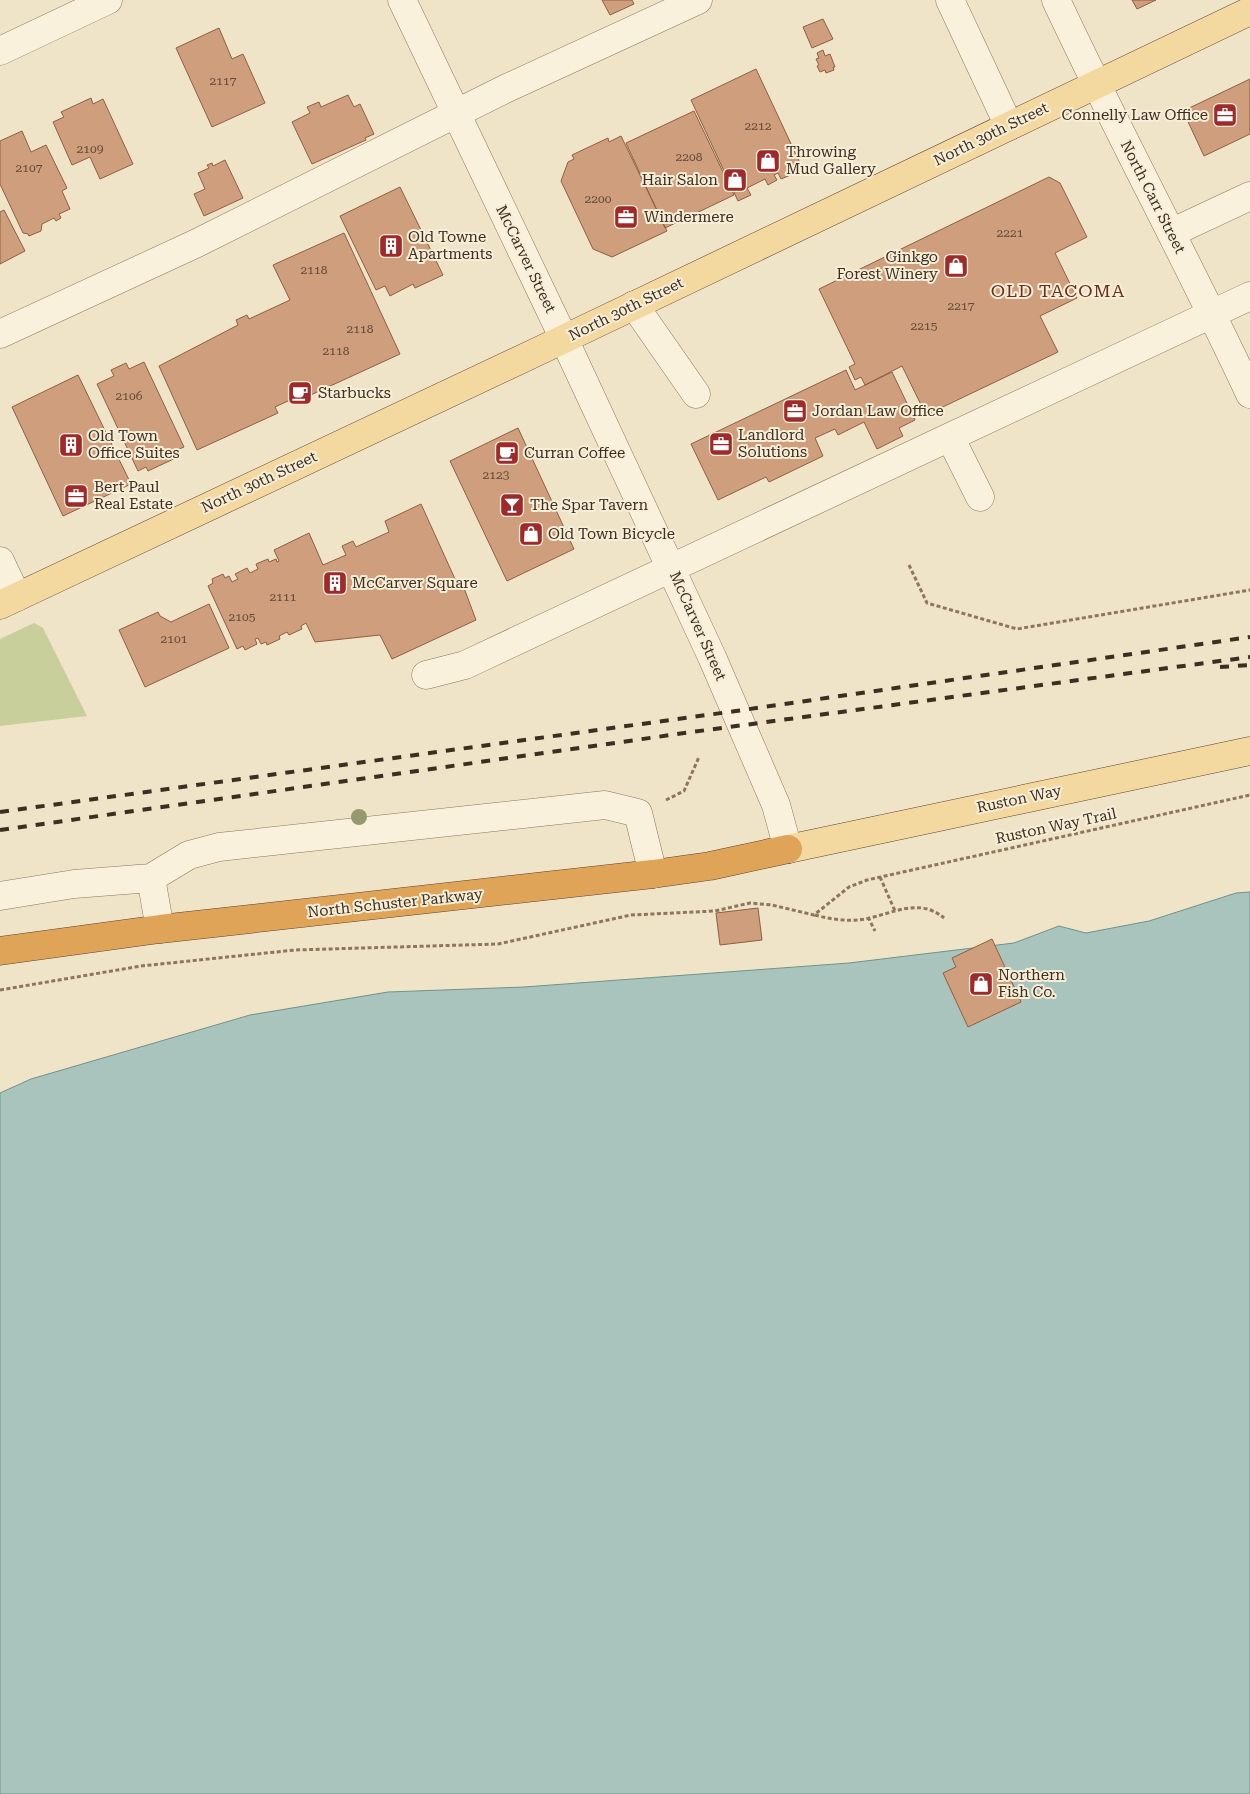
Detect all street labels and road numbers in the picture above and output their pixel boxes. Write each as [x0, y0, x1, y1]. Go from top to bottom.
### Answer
street label: North 30th Street [931, 98, 1052, 170]
street label: North Carr Street [1117, 137, 1189, 257]
street label: McCarver Street [492, 202, 560, 316]
street label: North 30th Street [566, 273, 687, 345]
street label: North 30th Street [198, 447, 320, 517]
street label: McCarver Street [666, 569, 730, 684]
street label: Ruston Way [975, 781, 1063, 817]
street label: Ruston Way Trail [994, 804, 1118, 848]
street label: North Schuster Parkway [307, 885, 484, 921]

